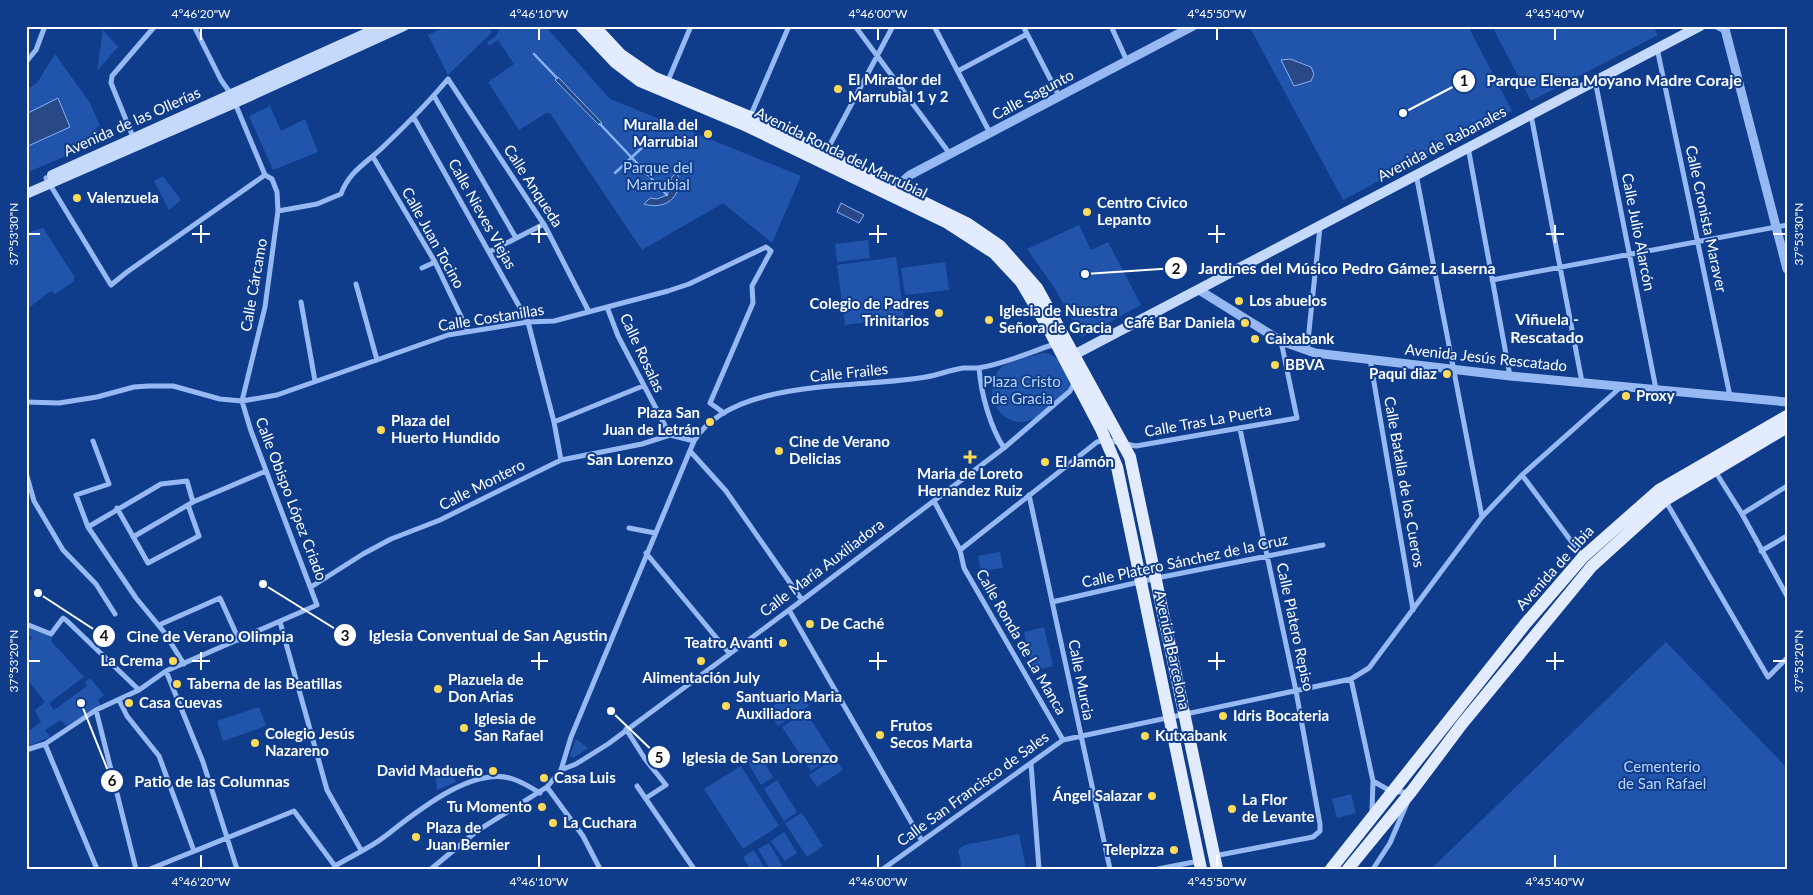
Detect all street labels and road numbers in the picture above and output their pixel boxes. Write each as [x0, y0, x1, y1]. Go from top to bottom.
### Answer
street label: Calle Sagunto [989, 65, 1077, 123]
street label: Avenida de las Ollerías [60, 83, 203, 159]
street label: Avenida de Rabanales [1374, 102, 1509, 185]
street label: Avenida Ronda del Marrubial [752, 103, 930, 202]
street label: Calle Anqueda [500, 141, 567, 230]
street label: Calle Cronista Maraver [1683, 144, 1731, 294]
street label: Calle Nieves Viejas [445, 155, 521, 272]
street label: Calle Julio Alarcón [1619, 171, 1659, 292]
street label: Calle Juan Tocino [399, 184, 469, 291]
street label: Calle Cárcamo [236, 237, 270, 333]
street label: Calle Costanillas [437, 300, 545, 334]
street label: Calle Rosalas [617, 310, 669, 395]
street label: Avenida Jesús Rescatado [1404, 340, 1568, 374]
street label: Calle Frailes [809, 359, 889, 385]
street label: Calle Batalla de los Cueros [1381, 395, 1429, 569]
street label: Calle Tras La Puerta [1143, 400, 1273, 440]
street label: Calle Obispo López Criado [252, 414, 331, 583]
street label: Calle Montero [436, 455, 527, 513]
street label: Calle María Auxiliadora [756, 515, 887, 620]
street label: Avenida de Libia [1512, 521, 1597, 613]
street label: Calle Platero Sánchez de la Cruz [1080, 529, 1290, 591]
street label: Calle Platero Repiso [1274, 561, 1318, 693]
street label: Calle Ronda de La Manca [973, 566, 1071, 717]
street label: Avenida Barcelona [1152, 588, 1194, 711]
street label: Calle Murcia [1065, 638, 1099, 722]
street label: Calle San Francisco de Sales [893, 727, 1052, 849]

